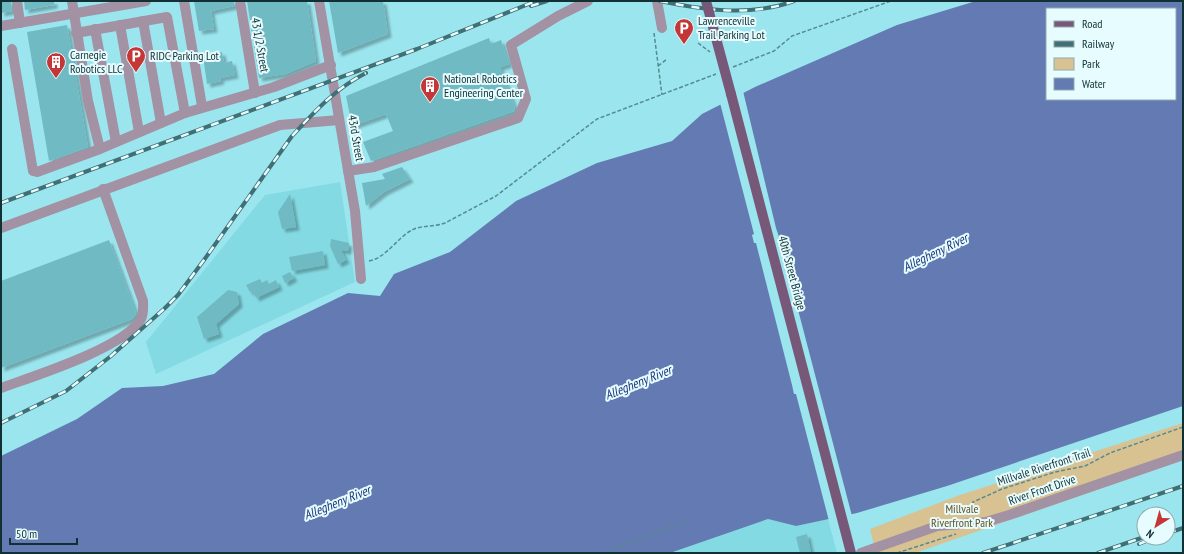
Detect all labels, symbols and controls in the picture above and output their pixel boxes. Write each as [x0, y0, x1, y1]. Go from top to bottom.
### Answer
legend [1046, 8, 1176, 100]
place label: Lawrenceville Trail Parking Lot [698, 13, 765, 42]
street label: 43 1/2 Street [248, 16, 273, 74]
text: Road [1082, 16, 1102, 31]
parking icon: Lawrenceville Trail Parking Lot [673, 17, 695, 45]
text: Railway [1082, 36, 1115, 51]
parking icon: RIDC Parking Lot [125, 45, 147, 73]
place label: Carnegie Robotics LLC [70, 47, 123, 76]
place label: RIDC Parking Lot [150, 48, 220, 63]
building icon: Carnegie Robotics LLC [45, 51, 67, 79]
text: Park [1082, 56, 1100, 71]
place label: National Robotics Engineering Center [444, 71, 524, 100]
building icon: National Robotics Engineering Center [419, 75, 441, 103]
text: Water [1082, 76, 1107, 91]
street label: 43rd Street [345, 114, 368, 163]
water label: Allegheny River [900, 228, 973, 275]
street label: 40th Street Bridge [775, 234, 810, 312]
water label: Allegheny River [602, 361, 676, 403]
street label: Millvale Riverfront Trail [995, 444, 1093, 489]
street label: River Front Drive [1006, 471, 1077, 508]
water label: Allegheny River [301, 481, 375, 523]
park label: Millvale Riverfront Park [931, 501, 993, 530]
north arrow [1136, 506, 1176, 546]
scale bar [10, 520, 77, 546]
text: 50 m [16, 526, 37, 541]
text: N [1143, 527, 1157, 541]

